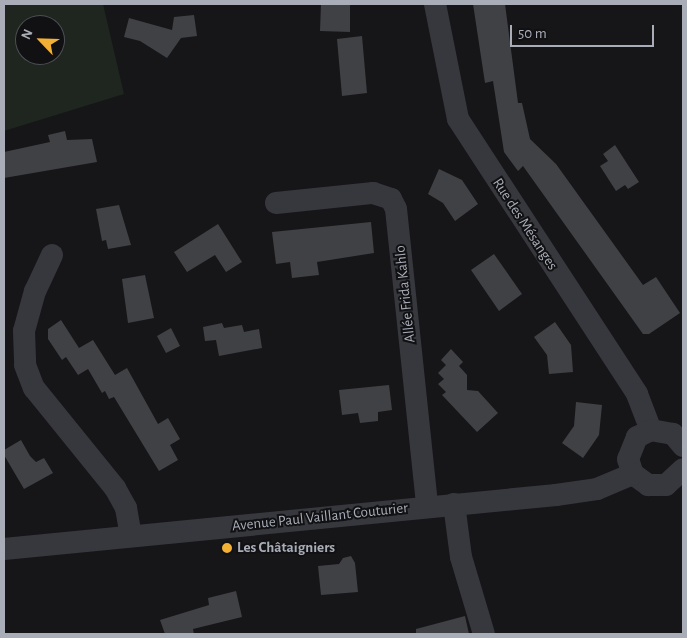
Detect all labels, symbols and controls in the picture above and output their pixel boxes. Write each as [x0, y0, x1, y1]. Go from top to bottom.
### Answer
north arrow [15, 15, 65, 65]
scale bar [512, 15, 656, 47]
text: 50 m [518, 26, 547, 41]
text: N [19, 27, 36, 42]
street label: Rue des Mésanges [489, 175, 561, 273]
street label: Allée Frida Kahlo [391, 244, 419, 344]
street label: Avenue Paul Vaillant Couturier [231, 499, 409, 535]
place label: Les Châtaigniers [237, 539, 335, 557]
marker: Les Châtaigniers [221, 542, 233, 554]

